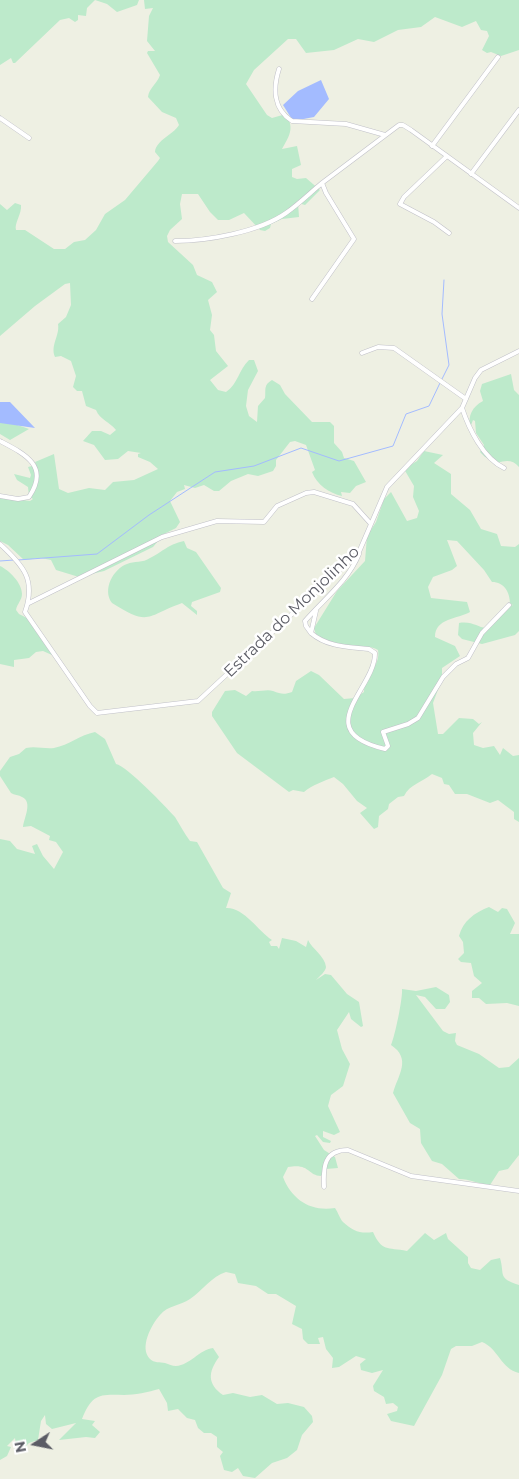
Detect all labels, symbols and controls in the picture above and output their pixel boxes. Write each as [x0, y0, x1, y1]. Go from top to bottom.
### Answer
street label: Estrada do Monjolinho [220, 542, 364, 682]
north arrow [10, 1419, 60, 1469]
text: N [10, 1440, 30, 1454]

